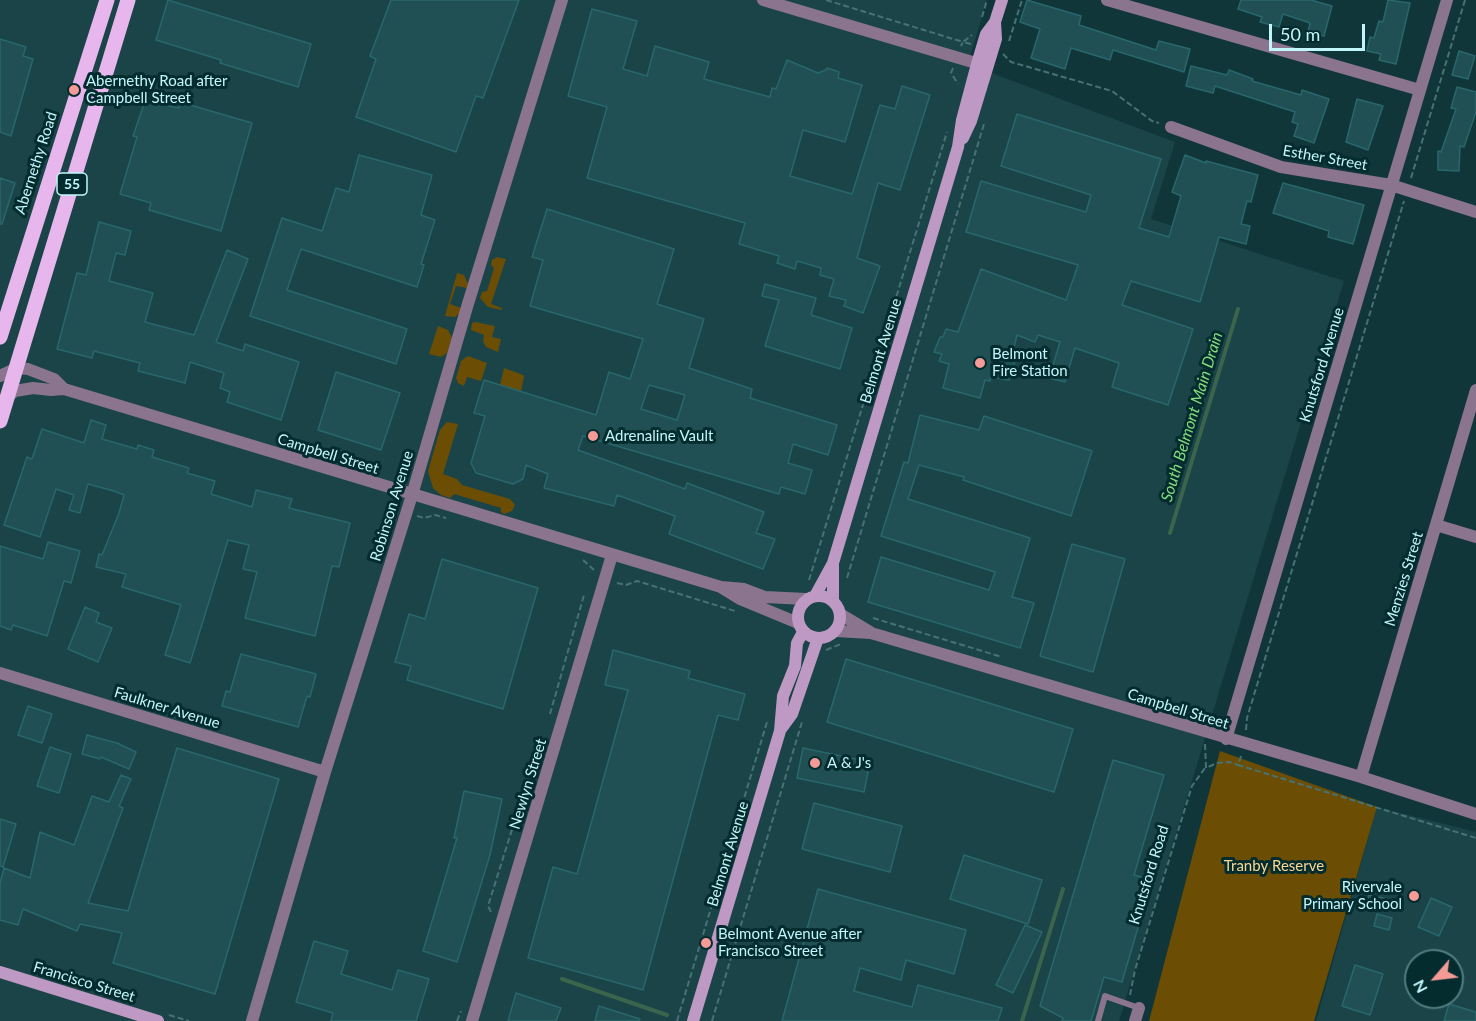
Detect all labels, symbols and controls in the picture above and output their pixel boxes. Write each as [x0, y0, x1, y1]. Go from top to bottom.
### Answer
scale bar [1272, 12, 1368, 50]
text: 50 m [1280, 23, 1320, 45]
place label: Abernethy Road after Campbell Street [86, 72, 227, 107]
marker: Abernethy Road after Campbell Street [67, 83, 81, 97]
street label: Abernethy Road [11, 110, 61, 216]
street label: Esther Street [1281, 142, 1369, 174]
road number: 55 [57, 173, 87, 195]
street label: Belmont Avenue [856, 296, 906, 406]
street label: Knutsford Avenue [1296, 305, 1348, 425]
water label: South Belmont Main Drain [1157, 330, 1227, 504]
place label: Belmont Fire Station [992, 345, 1068, 380]
marker: Belmont Fire Station [973, 356, 987, 370]
place label: Adrenaline Vault [605, 427, 713, 445]
marker: Adrenaline Vault [586, 429, 600, 443]
street label: Campbell Street [275, 430, 381, 478]
street label: Robinson Avenue [367, 449, 417, 563]
street label: Menzies Street [1381, 529, 1427, 629]
street label: Faulkner Avenue [112, 683, 222, 733]
street label: Campbell Street [1125, 685, 1231, 733]
street label: Newlyn Street [506, 737, 550, 831]
place label: A & J's [827, 754, 871, 772]
marker: A & J's [808, 756, 822, 770]
street label: Belmont Avenue [703, 799, 753, 909]
street label: Knutsford Road [1125, 823, 1173, 927]
park label: Tranby Reserve [1224, 857, 1324, 875]
place label: Rivervale Primary School [1303, 878, 1402, 913]
marker: Rivervale Primary School [1407, 889, 1421, 903]
place label: Belmont Avenue after Francisco Street [718, 925, 862, 960]
marker: Belmont Avenue after Francisco Street [699, 936, 713, 950]
north arrow [1404, 949, 1464, 1009]
street label: Francisco Street [31, 958, 137, 1006]
text: N [1408, 977, 1431, 997]

